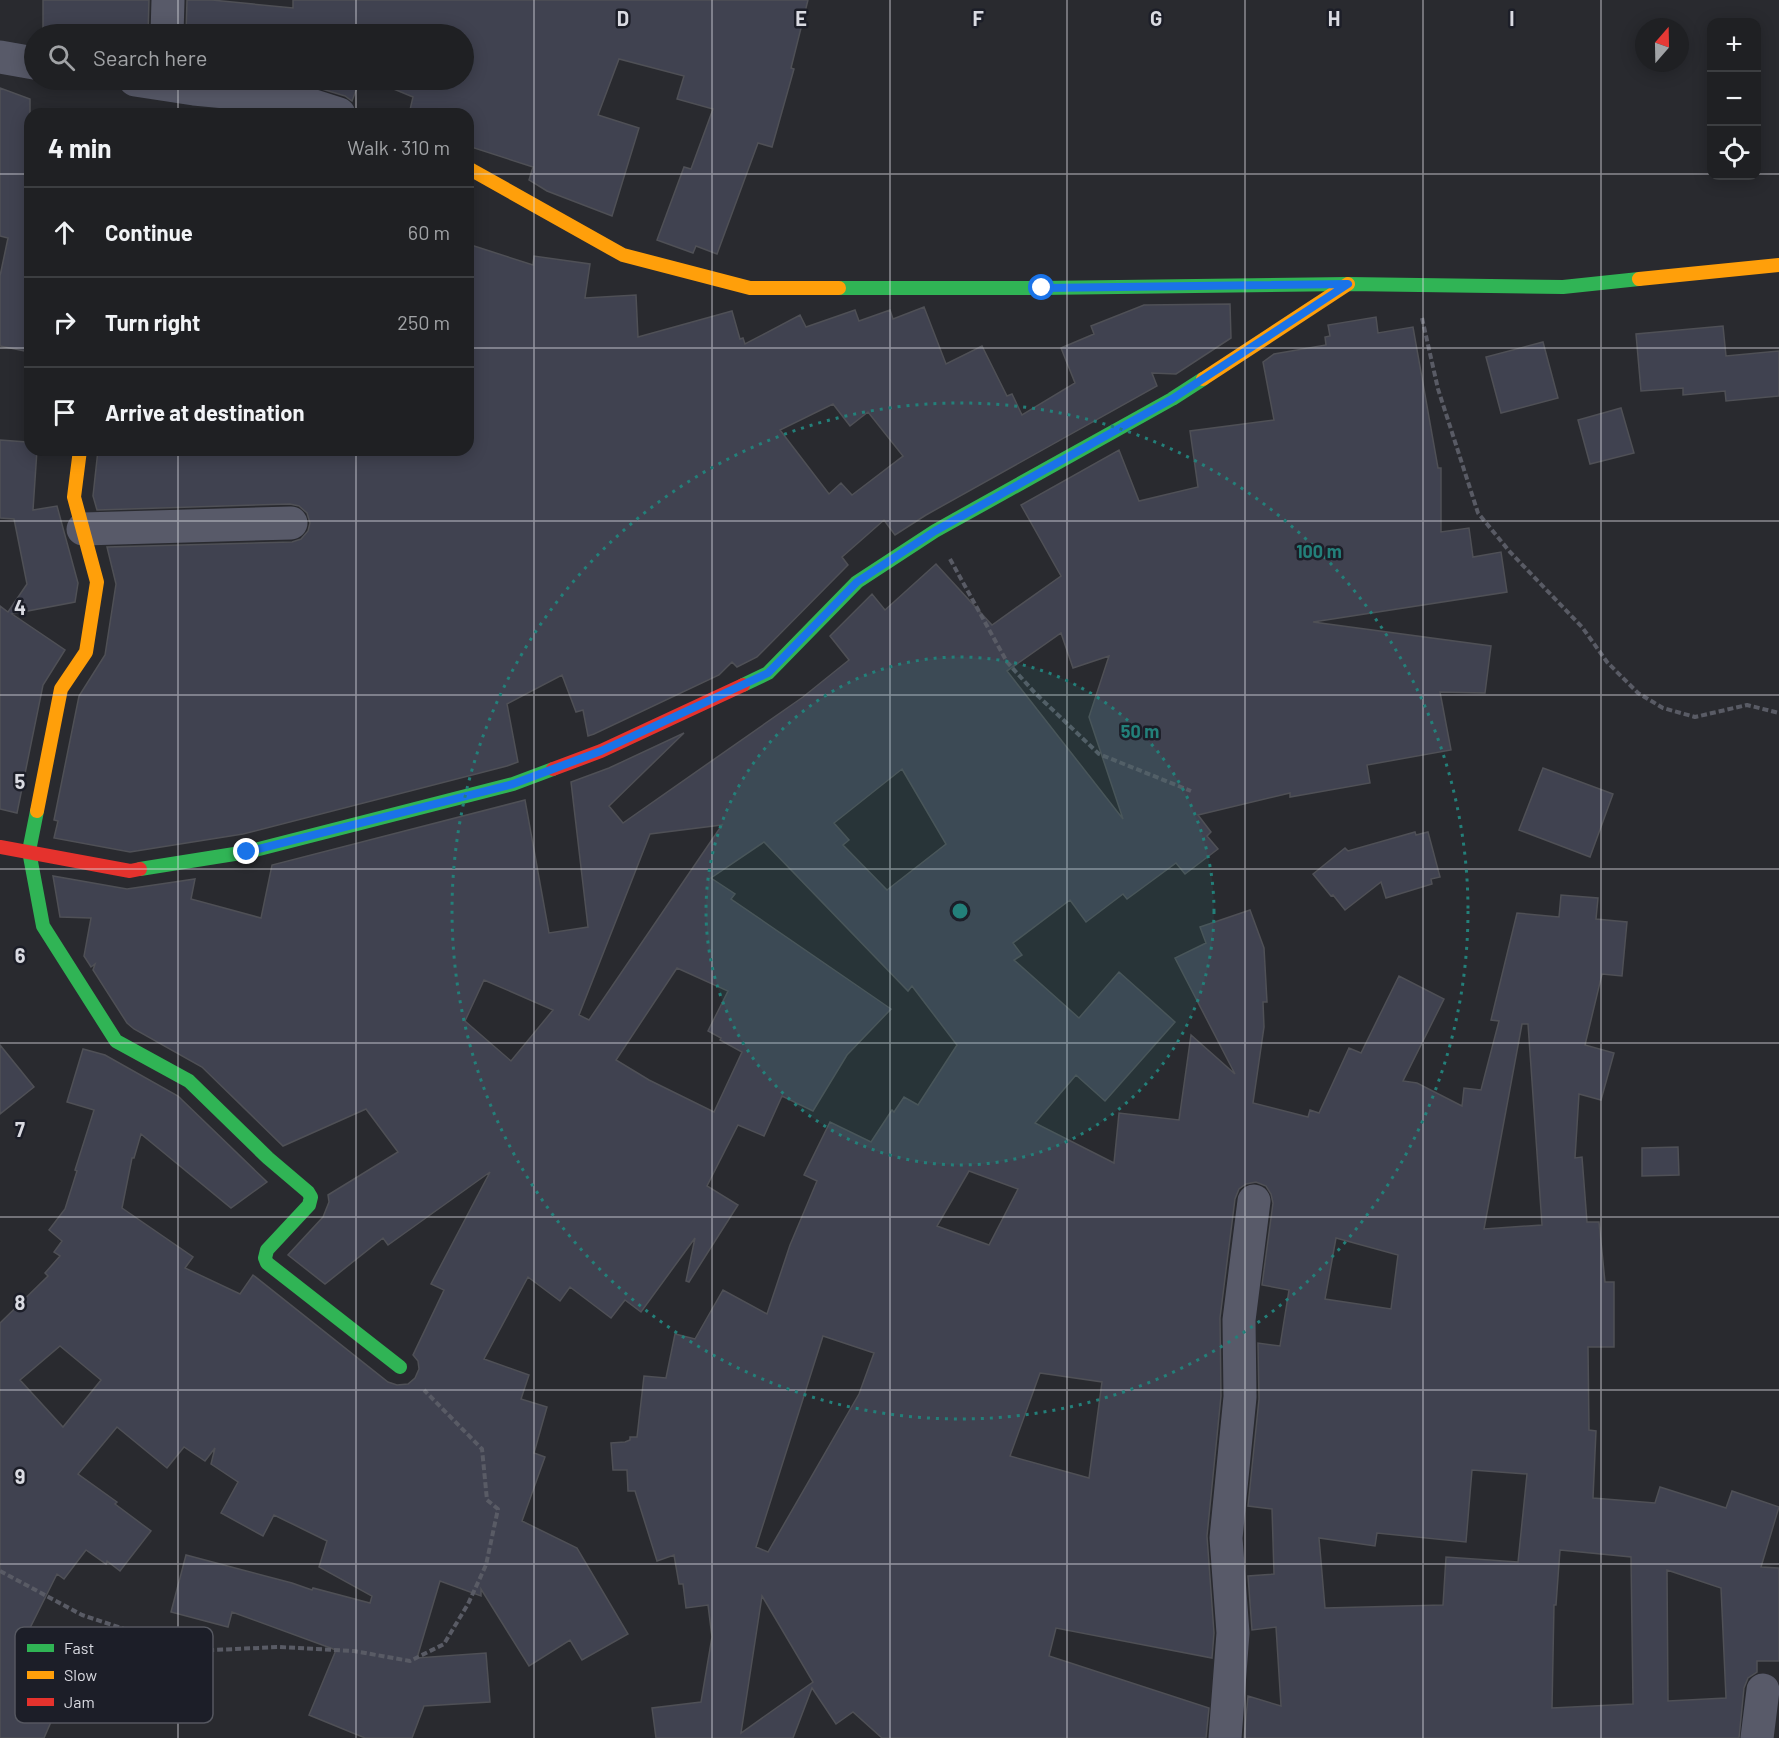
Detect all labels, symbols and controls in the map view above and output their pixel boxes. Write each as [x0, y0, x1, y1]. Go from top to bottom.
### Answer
text: D [617, 6, 629, 30]
text: E [795, 6, 807, 30]
text: F [972, 6, 984, 30]
text: G [1150, 6, 1162, 30]
text: H [1328, 6, 1340, 30]
text: I [1509, 6, 1515, 30]
north arrow [1635, 18, 1689, 72]
map controls [1707, 18, 1761, 180]
button: + [1707, 18, 1761, 72]
search box [24, 24, 474, 90]
icon: search [45, 41, 78, 74]
text: Search here [93, 44, 207, 70]
button: − [1707, 72, 1761, 126]
button: locate [1707, 126, 1761, 180]
text: 4 min [48, 132, 112, 163]
text: Walk · 310 m [347, 135, 450, 159]
icon: ahead [48, 216, 81, 249]
text: Continue [105, 219, 193, 245]
text: 60 m [408, 220, 450, 244]
route start [1028, 274, 1054, 300]
icon: right [48, 306, 81, 339]
text: Turn right [105, 309, 200, 335]
text: 250 m [397, 310, 450, 334]
icon: arrive [48, 396, 81, 429]
text: Arrive at destination [105, 399, 304, 425]
text: 100 m [1296, 540, 1342, 562]
text: 4 [14, 595, 26, 619]
text: 50 m [1121, 720, 1159, 742]
text: 5 [15, 769, 26, 793]
route end [233, 838, 259, 864]
centre of rings [950, 901, 970, 921]
text: 6 [15, 943, 26, 967]
text: 7 [15, 1117, 25, 1141]
text: 8 [15, 1290, 26, 1314]
text: 9 [15, 1464, 25, 1488]
legend [15, 1627, 213, 1723]
text: Fast [64, 1638, 94, 1657]
text: Slow [64, 1665, 97, 1684]
text: Jam [64, 1692, 95, 1711]

